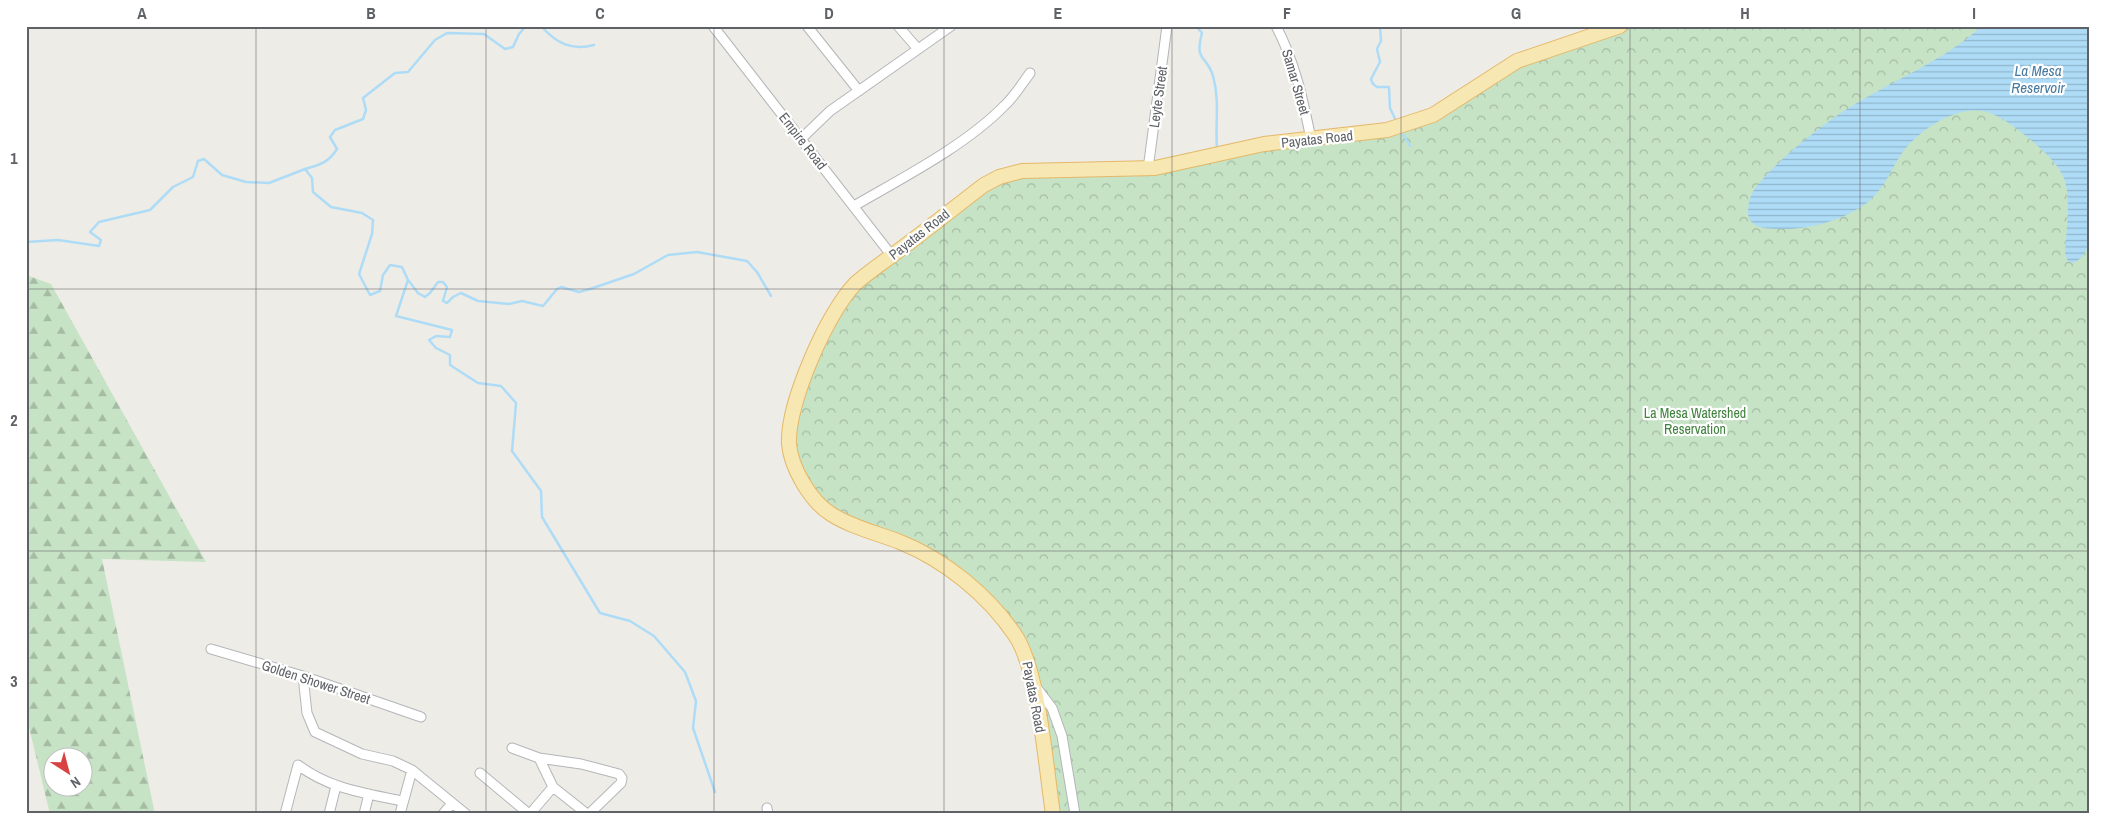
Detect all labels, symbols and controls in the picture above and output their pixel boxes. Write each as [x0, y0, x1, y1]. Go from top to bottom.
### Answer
text: A [137, 2, 147, 24]
text: B [366, 2, 376, 24]
text: C [595, 2, 605, 24]
text: D [824, 2, 834, 24]
text: E [1054, 2, 1063, 24]
text: F [1283, 2, 1291, 24]
text: G [1511, 2, 1521, 24]
text: H [1740, 2, 1750, 24]
text: I [1972, 2, 1976, 24]
street label: Samar Street [1278, 47, 1314, 117]
water label: La Mesa Reservoir [2011, 60, 2066, 98]
street label: Leyte Street [1145, 65, 1171, 129]
street label: Empire Road [775, 109, 831, 173]
street label: Payatas Road [1280, 126, 1354, 152]
text: 1 [10, 147, 18, 169]
street label: Payatas Road [885, 205, 953, 263]
park label: La Mesa Watershed Reservation [1644, 404, 1746, 438]
text: 2 [10, 409, 18, 431]
street label: Golden Shower Street [260, 656, 372, 708]
street label: Payatas Road [1018, 660, 1050, 734]
text: 3 [10, 670, 18, 692]
north arrow [42, 748, 92, 798]
text: N [67, 773, 84, 792]

